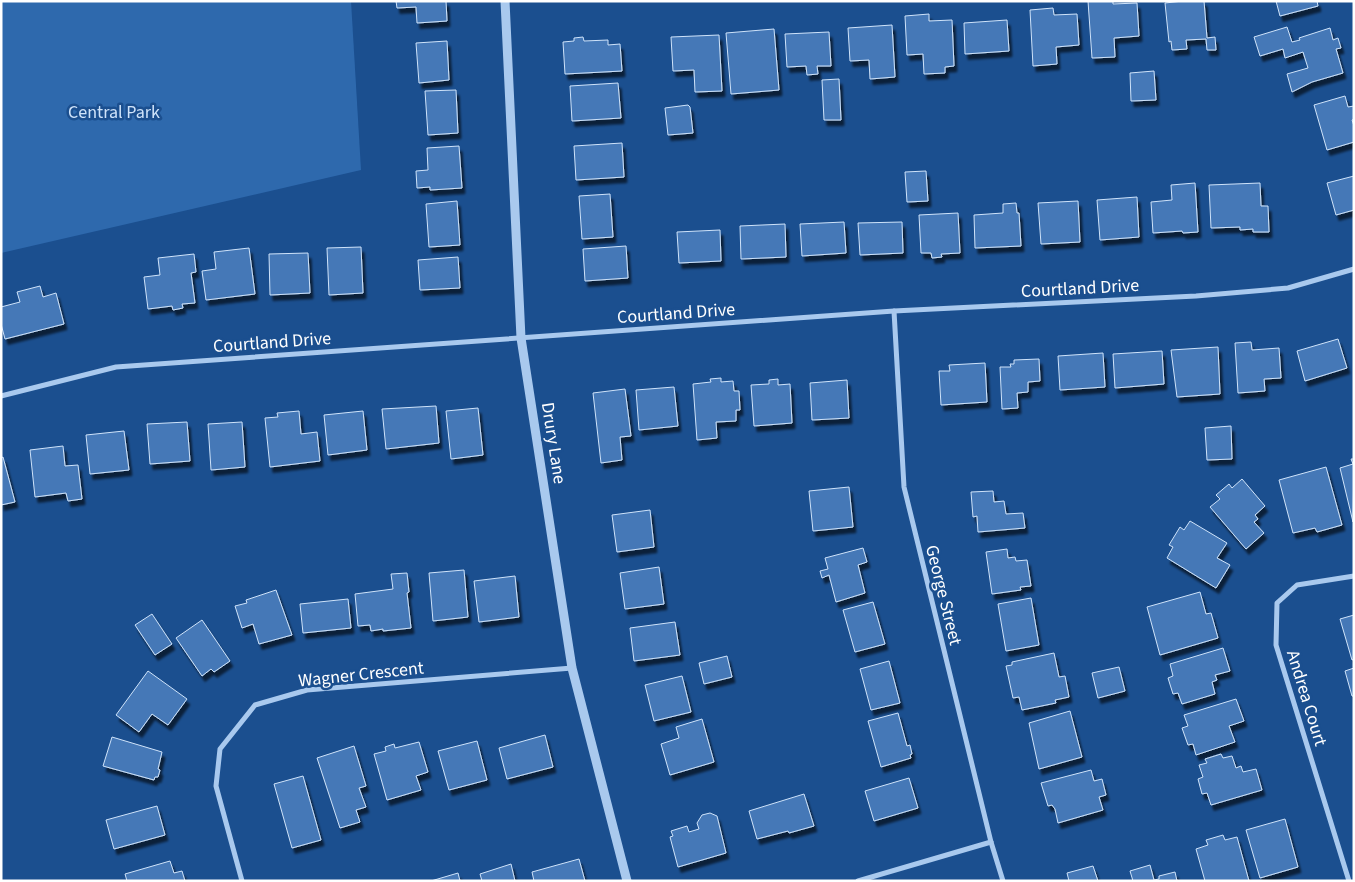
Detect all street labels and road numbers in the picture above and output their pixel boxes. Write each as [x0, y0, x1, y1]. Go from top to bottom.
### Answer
street label: Courtland Drive [1020, 273, 1140, 304]
street label: Courtland Drive [616, 297, 736, 330]
street label: Courtland Drive [212, 326, 332, 359]
street label: Drury Lane [535, 400, 572, 486]
street label: George Street [919, 542, 968, 648]
street label: Andrea Court [1280, 647, 1333, 749]
street label: Wagner Crescent [297, 655, 425, 694]

